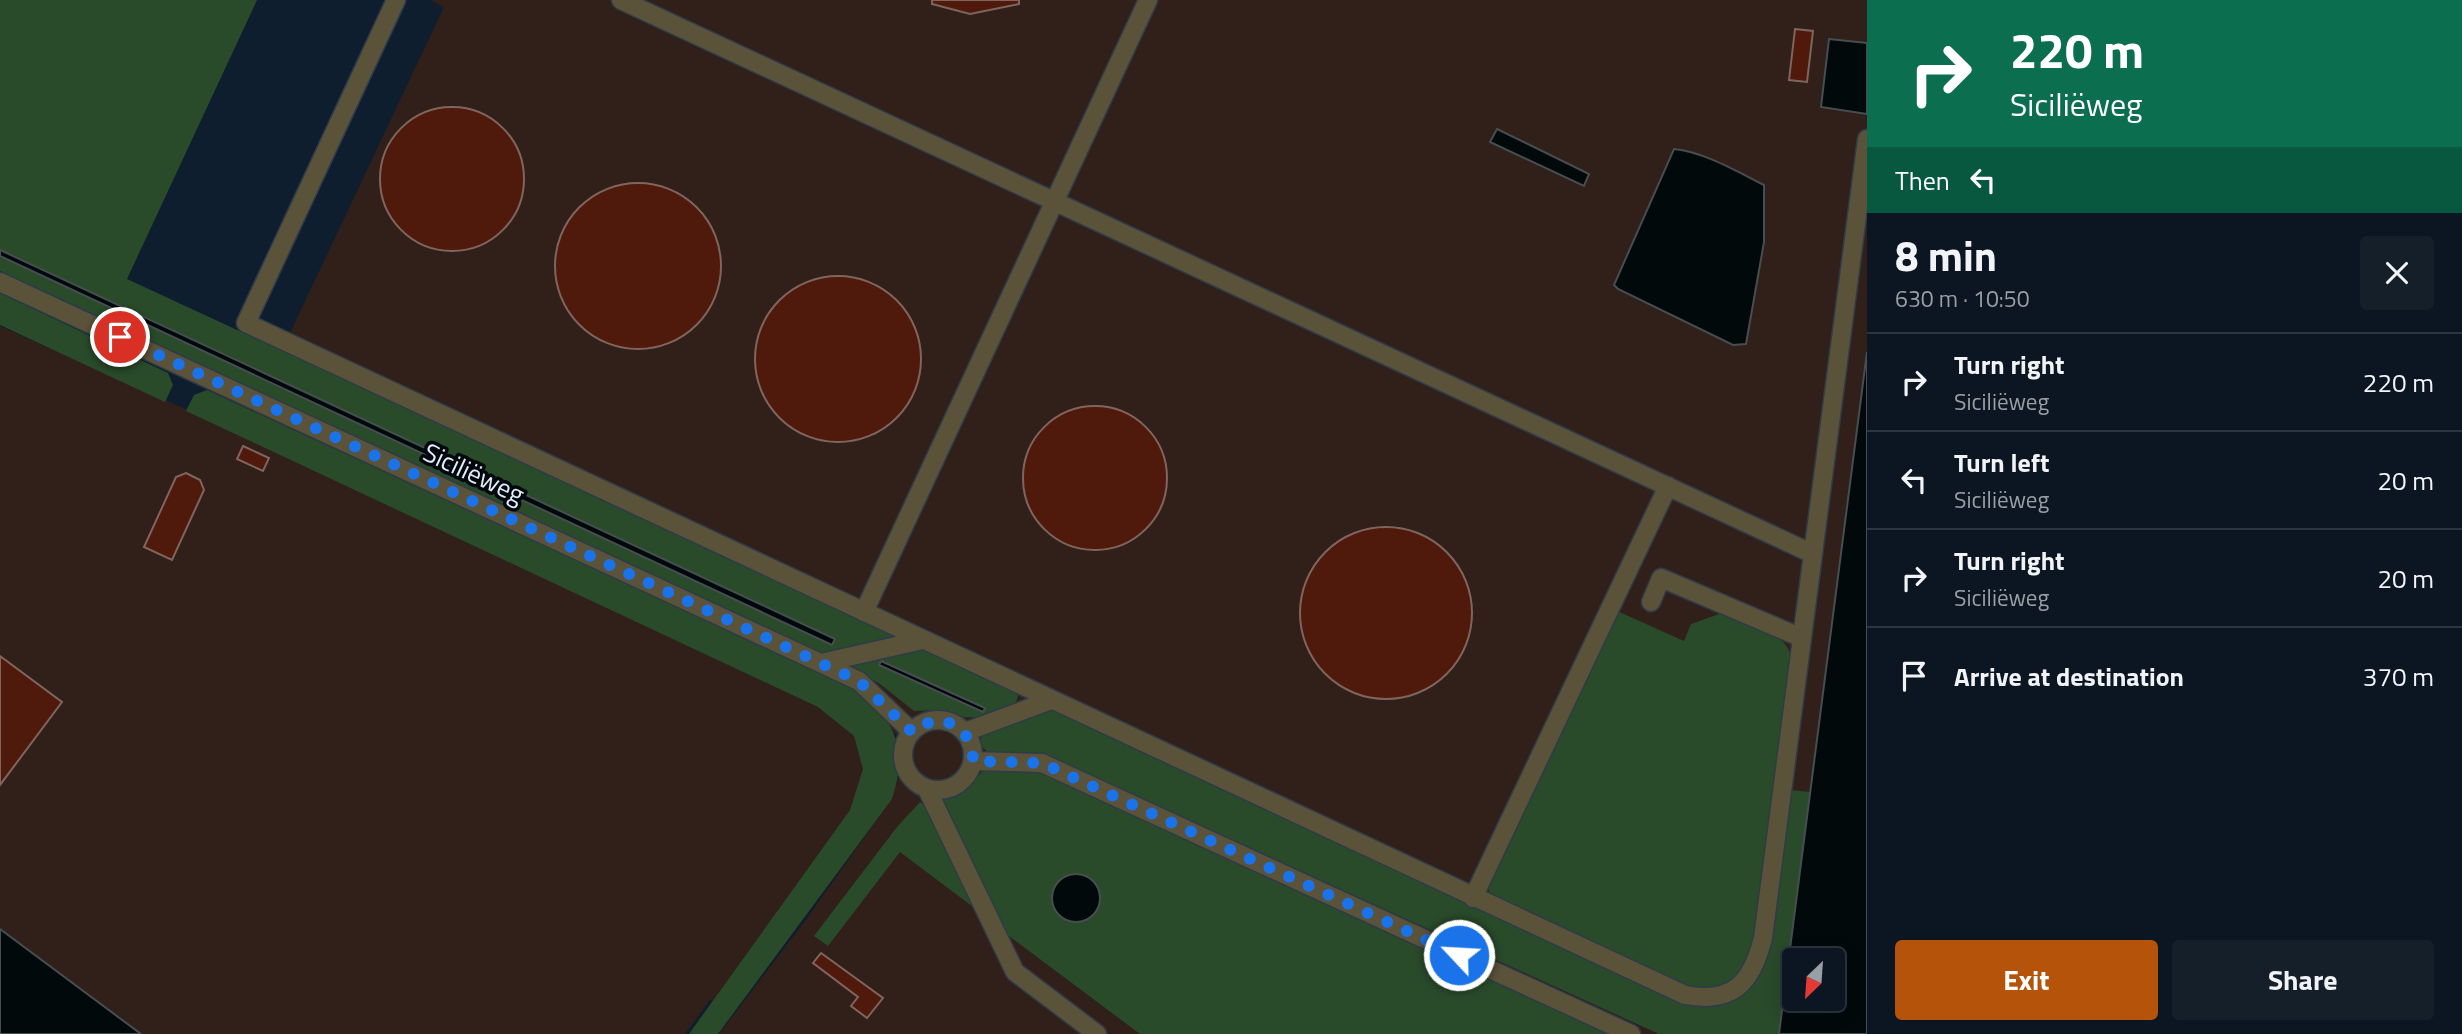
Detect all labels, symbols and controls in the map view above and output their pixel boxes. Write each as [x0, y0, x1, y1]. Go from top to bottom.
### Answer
text: 220 m [2010, 12, 2144, 87]
icon: right [1895, 28, 1986, 119]
text: Siciliëweg [2010, 80, 2143, 128]
text: Then [1895, 161, 1950, 200]
icon: left [1964, 161, 2002, 199]
text: 8 min [1895, 223, 1997, 287]
button: close [2360, 236, 2434, 310]
text: 630 m · 10:50 [1895, 281, 2030, 316]
pin [90, 307, 150, 367]
icon: arrive [101, 318, 139, 356]
text: Turn right [1954, 345, 2065, 384]
icon: right [1895, 363, 1933, 401]
text: 220 m [2363, 363, 2434, 402]
text: Siciliëweg [1954, 384, 2049, 419]
street label: Siciliëweg [417, 433, 531, 513]
text: Turn left [1954, 443, 2049, 482]
icon: left [1895, 461, 1933, 499]
text: 20 m [2377, 461, 2434, 500]
text: Siciliëweg [1954, 482, 2049, 517]
text: Turn right [1954, 541, 2065, 580]
icon: right [1895, 559, 1933, 597]
text: 20 m [2377, 559, 2434, 598]
text: Siciliëweg [1954, 580, 2049, 615]
icon: arrive [1895, 657, 1933, 695]
text: Arrive at destination [1954, 657, 2184, 696]
text: 370 m [2363, 657, 2434, 696]
position arrow [1422, 918, 1496, 992]
button: Exit [1895, 940, 2158, 1020]
button: Share [2172, 940, 2434, 1020]
north arrow [1782, 948, 1844, 1012]
map controls [1782, 948, 1845, 1011]

